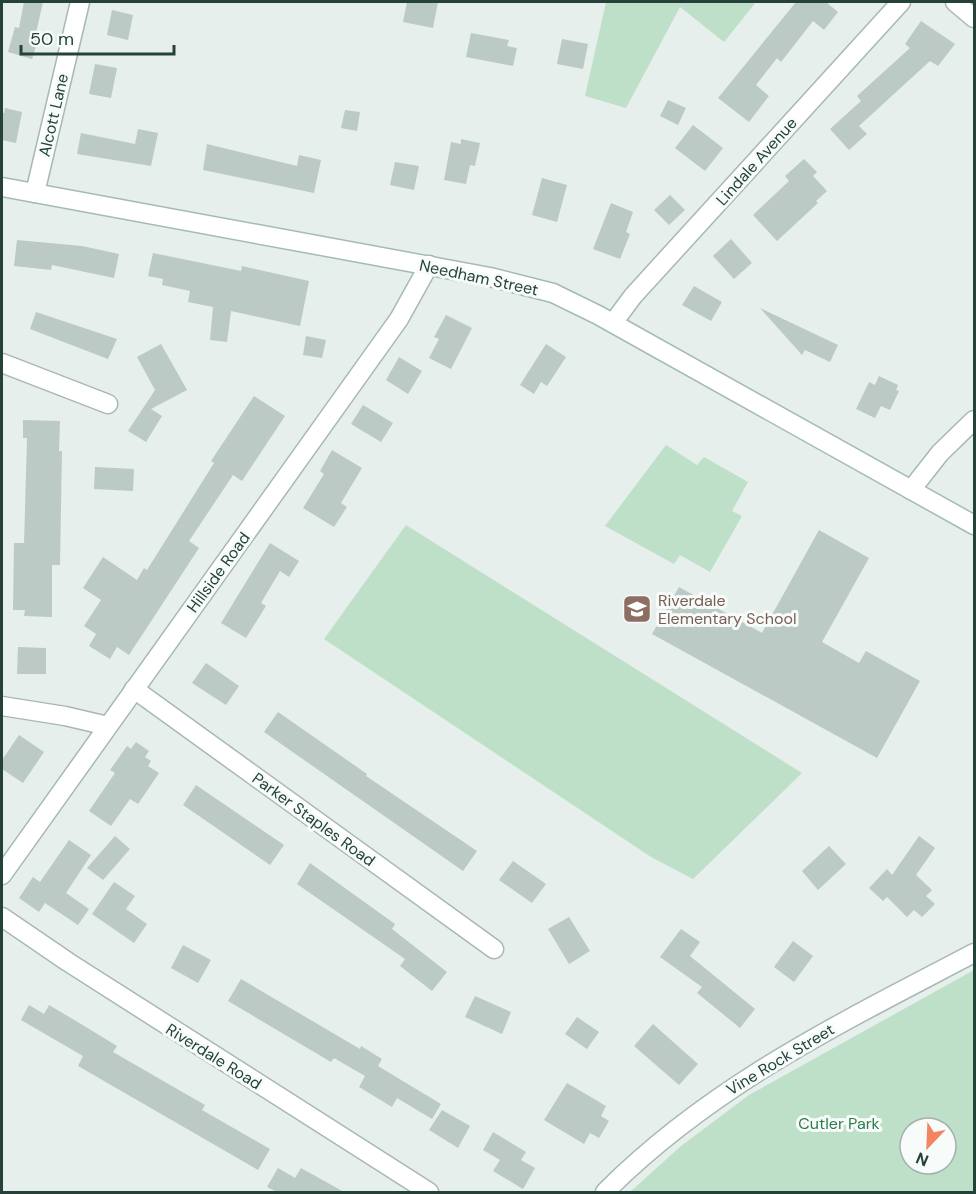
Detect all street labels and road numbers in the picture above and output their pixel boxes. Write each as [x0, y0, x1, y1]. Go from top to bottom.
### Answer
street label: Alcott Lane [34, 71, 73, 159]
street label: Lindale Avenue [711, 113, 801, 210]
street label: Needham Street [418, 255, 540, 300]
street label: Hillside Road [182, 528, 255, 617]
street label: Parker Staples Road [248, 768, 379, 871]
street label: Riverdale Road [162, 1019, 266, 1094]
street label: Vine Rock Street [722, 1019, 838, 1100]

